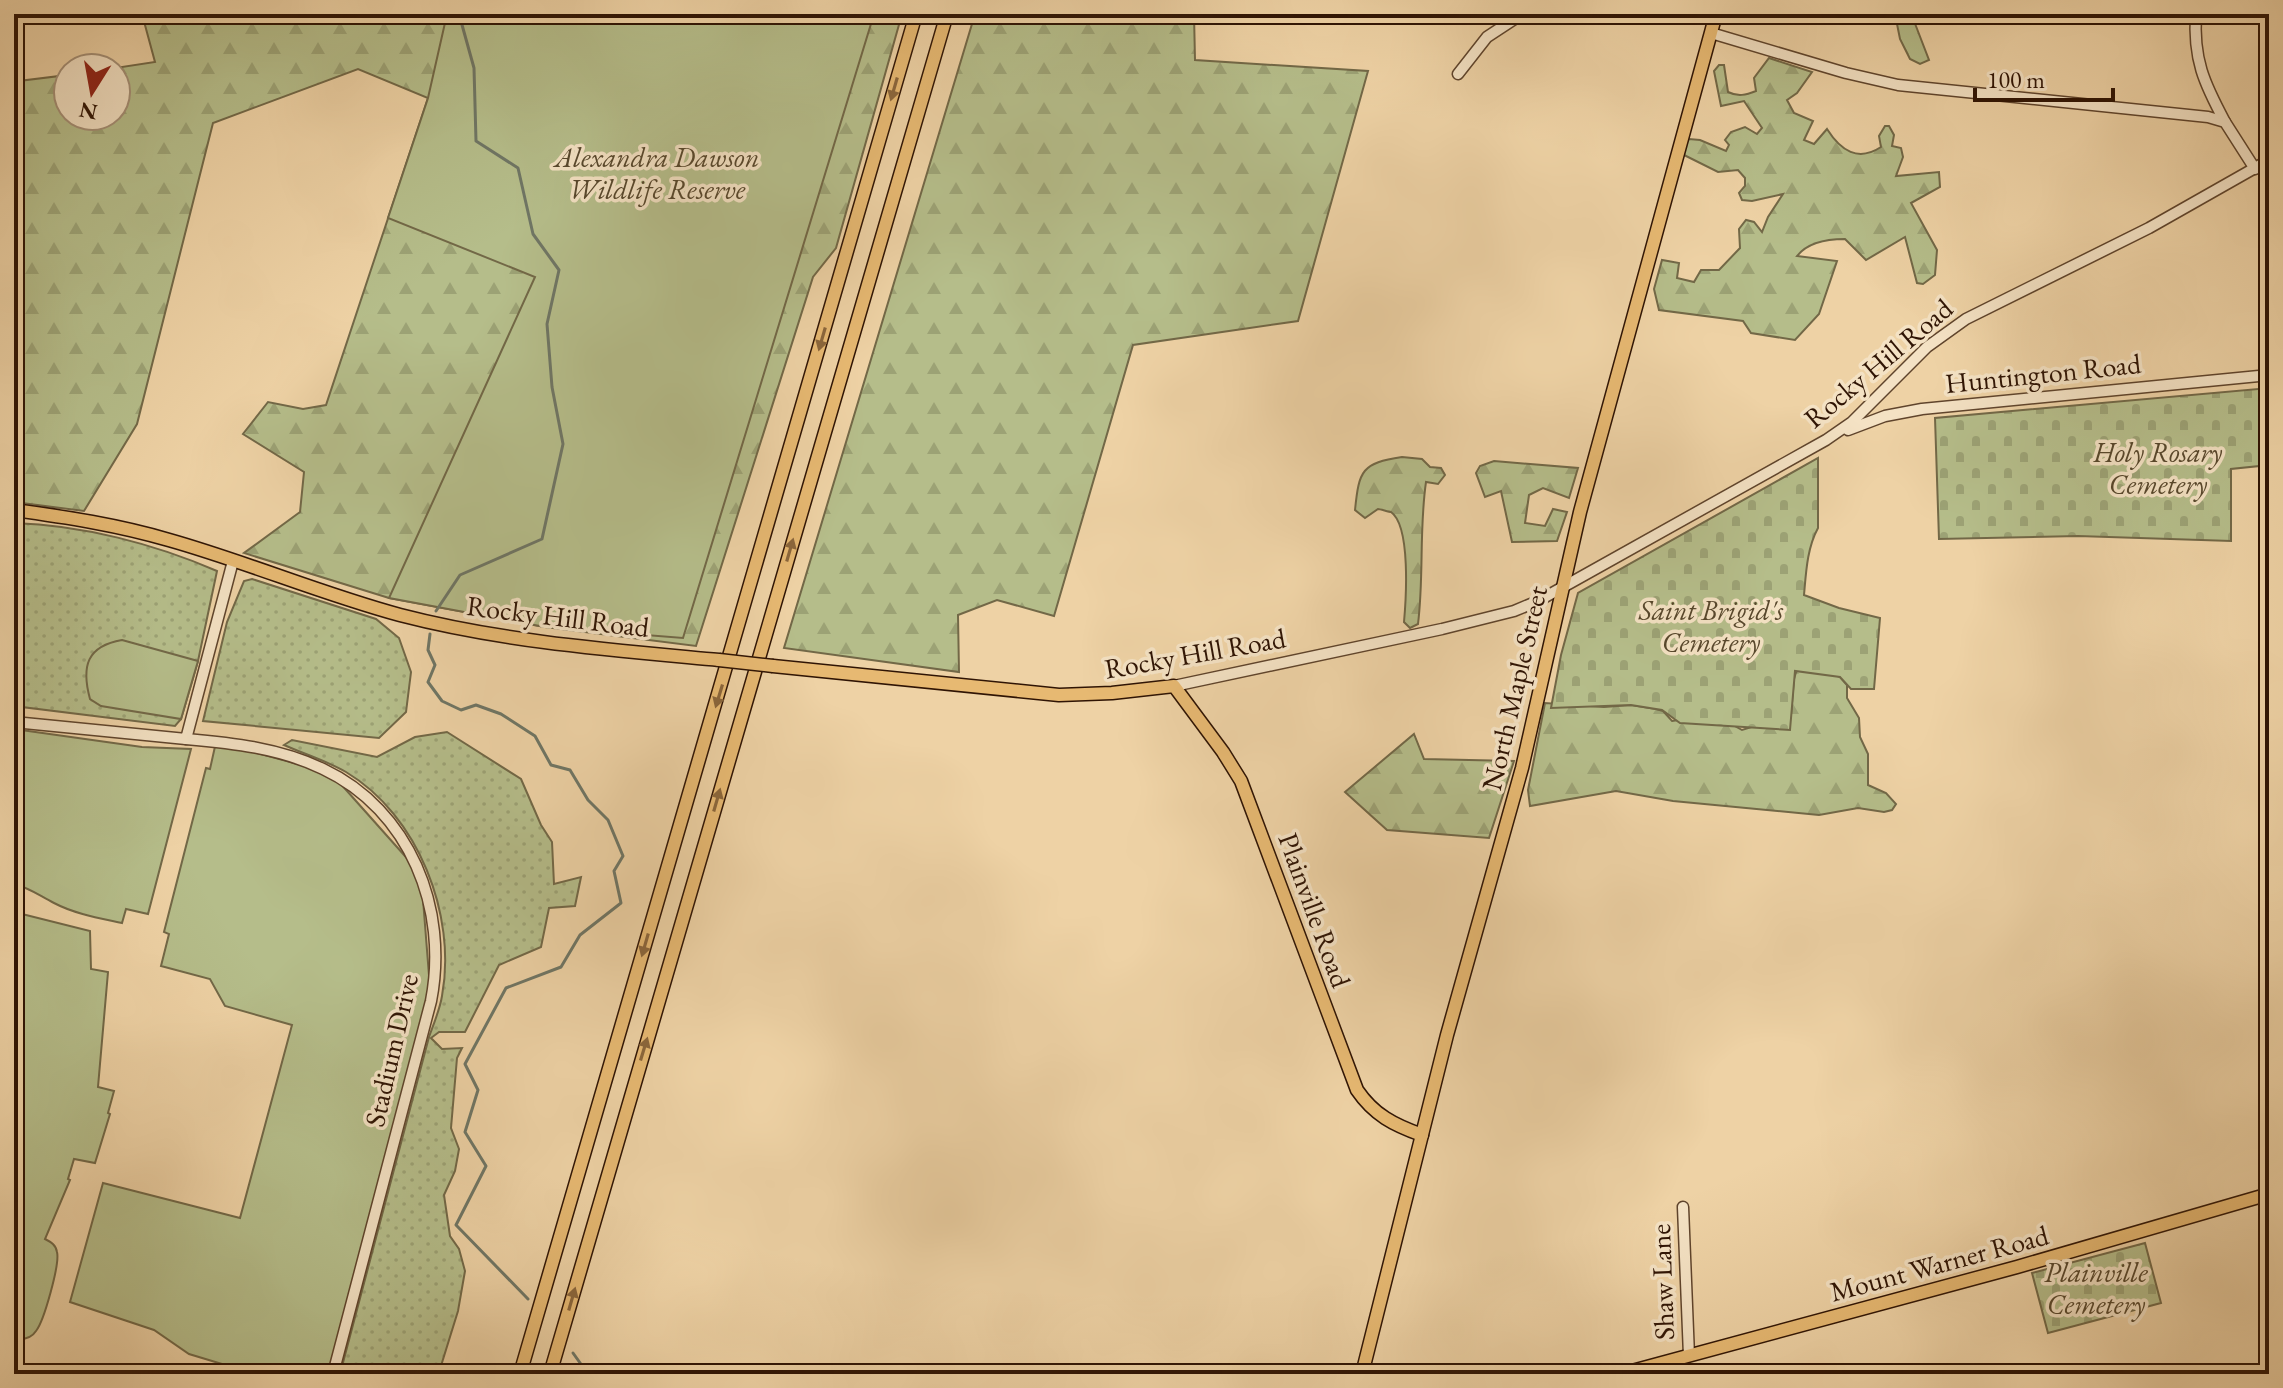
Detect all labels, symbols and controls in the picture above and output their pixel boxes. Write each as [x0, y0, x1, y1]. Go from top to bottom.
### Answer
north arrow [52, 52, 132, 132]
scale bar [1975, 52, 2113, 102]
text: 100 m [1987, 64, 2045, 95]
one-way arrow [887, 77, 900, 101]
text: N [77, 95, 100, 127]
park label: Alexandra Dawson Wildlife Reserve [553, 139, 759, 207]
street label: Rocky Hill Road [1796, 290, 1960, 436]
one-way arrow [815, 327, 828, 351]
street label: Huntington Road [1943, 345, 2143, 401]
park label: Holy Rosary Cemetery [2093, 434, 2223, 502]
one-way arrow [784, 538, 797, 562]
street label: North Maple Street [1473, 582, 1555, 794]
street label: Rocky Hill Road [465, 587, 652, 645]
park label: Saint Brigid's Cemetery [1638, 592, 1784, 660]
street label: Rocky Hill Road [1102, 619, 1289, 687]
one-way arrow [712, 684, 725, 708]
one-way arrow [711, 787, 724, 811]
street label: Plainville Road [1270, 828, 1360, 993]
one-way arrow [638, 934, 651, 958]
street label: Stadium Drive [356, 970, 426, 1130]
one-way arrow [638, 1037, 651, 1061]
street label: Mount Warner Road [1826, 1216, 2053, 1310]
street label: Shaw Lane [1642, 1223, 1682, 1341]
park label: Plainville Cemetery [2044, 1254, 2148, 1322]
one-way arrow [566, 1287, 578, 1312]

